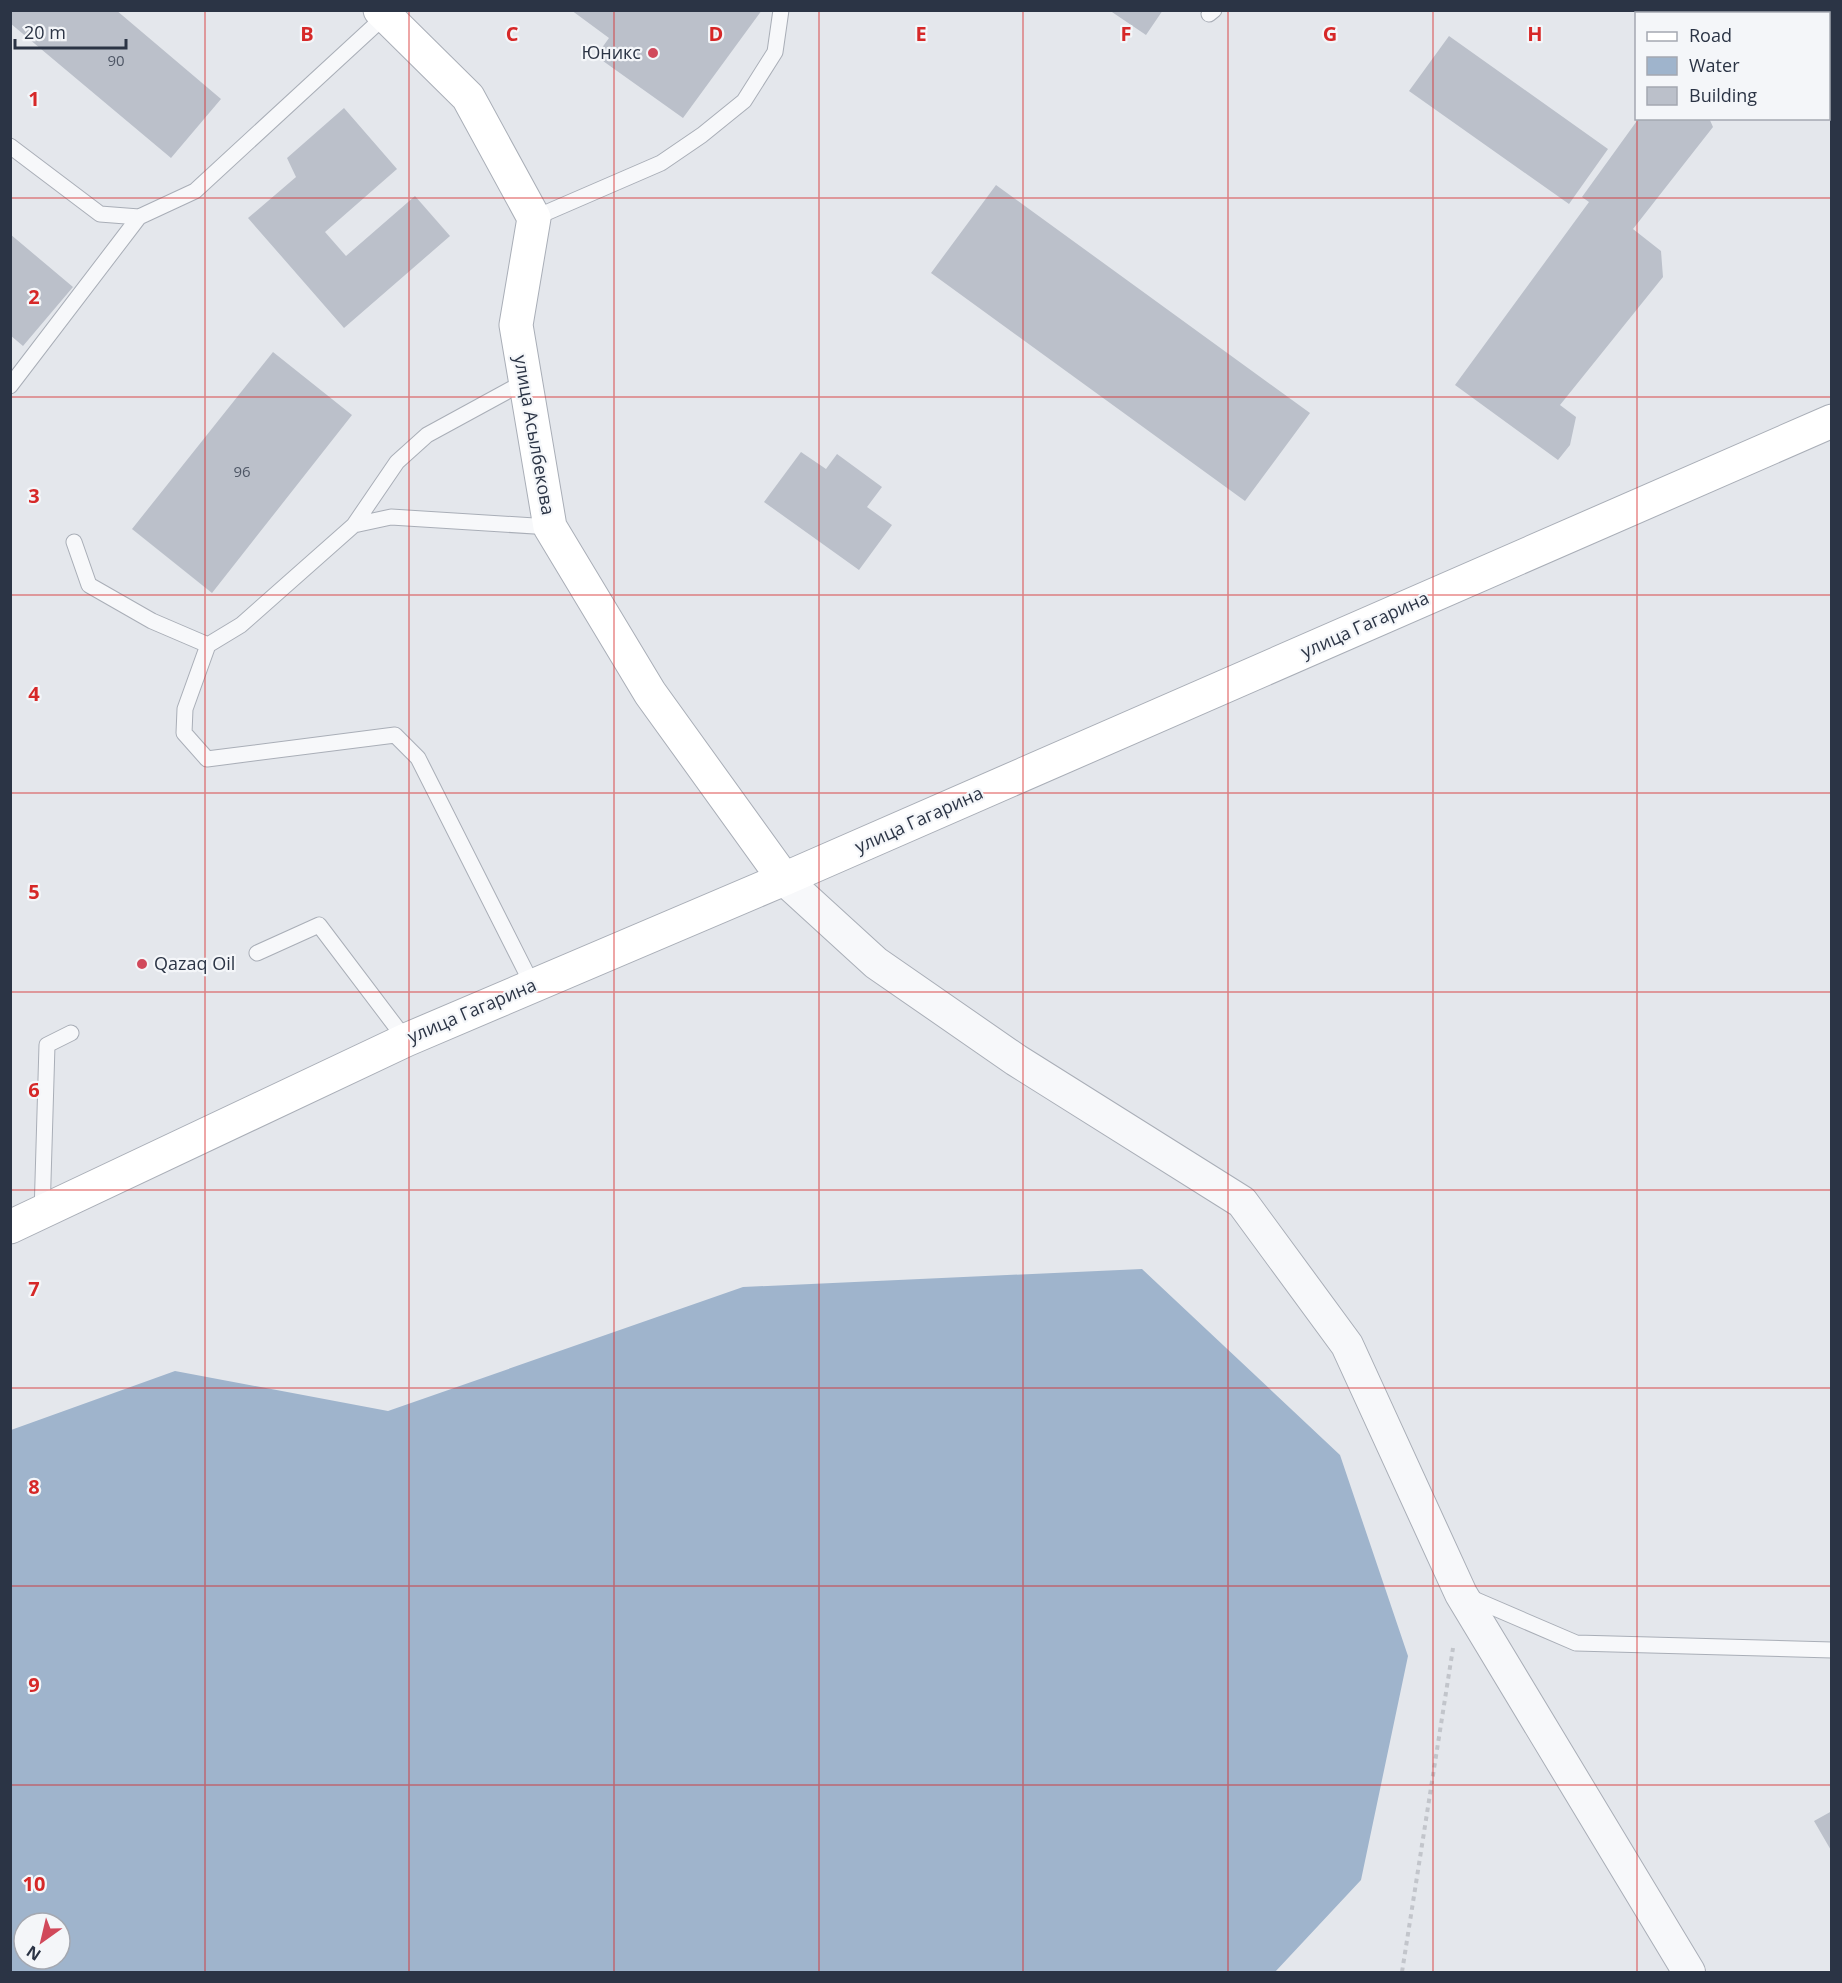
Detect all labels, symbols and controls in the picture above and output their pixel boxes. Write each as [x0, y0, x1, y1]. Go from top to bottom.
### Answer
scale bar [15, 12, 126, 50]
legend [1635, 12, 1830, 120]
text: 20 m [24, 20, 66, 44]
text: B [300, 20, 314, 47]
text: C [506, 20, 519, 47]
text: D [709, 20, 723, 47]
text: E [915, 20, 927, 47]
text: F [1121, 20, 1131, 47]
text: G [1323, 20, 1337, 47]
text: H [1527, 20, 1543, 47]
text: Road [1689, 23, 1732, 47]
place label: Юникс [581, 40, 641, 64]
marker: Юникс [646, 46, 660, 60]
house number: 90 [107, 50, 125, 70]
text: Water [1689, 53, 1740, 77]
text: Building [1689, 83, 1757, 107]
text: 1 [28, 85, 40, 112]
text: 2 [28, 283, 40, 310]
street label: улица Асылбекова [509, 353, 561, 517]
house number: 96 [233, 461, 251, 481]
text: 3 [28, 482, 40, 509]
street label: улица Гагарина [1297, 585, 1432, 663]
text: 4 [28, 680, 40, 707]
street label: улица Гагарина [851, 780, 986, 858]
text: 5 [28, 878, 40, 905]
place label: Qazaq Oil [154, 951, 235, 975]
marker: Qazaq Oil [135, 957, 149, 971]
street label: улица Гагарина [404, 972, 540, 1048]
text: 6 [28, 1076, 40, 1103]
text: 7 [28, 1275, 40, 1302]
text: 8 [28, 1473, 40, 1500]
text: 9 [28, 1671, 40, 1698]
text: 10 [23, 1870, 45, 1897]
north arrow [12, 1911, 72, 1971]
text: N [22, 1941, 45, 1966]

